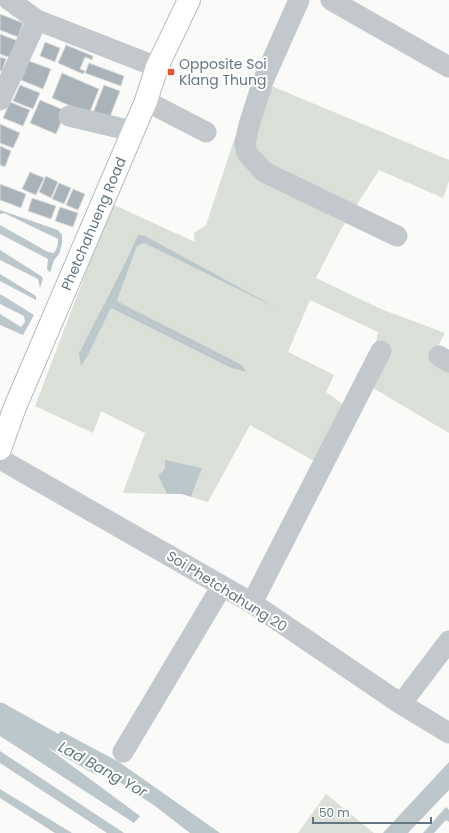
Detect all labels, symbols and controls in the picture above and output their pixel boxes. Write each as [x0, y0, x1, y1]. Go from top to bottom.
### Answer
place label: Opposite Soi Klang Thung [179, 54, 267, 90]
marker: Opposite Soi Klang Thung [166, 67, 176, 77]
street label: Phetchahueng Road [56, 154, 131, 293]
street label: Soi Phetchahung 20 [163, 546, 291, 636]
water label: Lad Bang Yor [55, 736, 152, 802]
scale bar [313, 799, 431, 825]
text: 50 m [319, 804, 350, 821]

